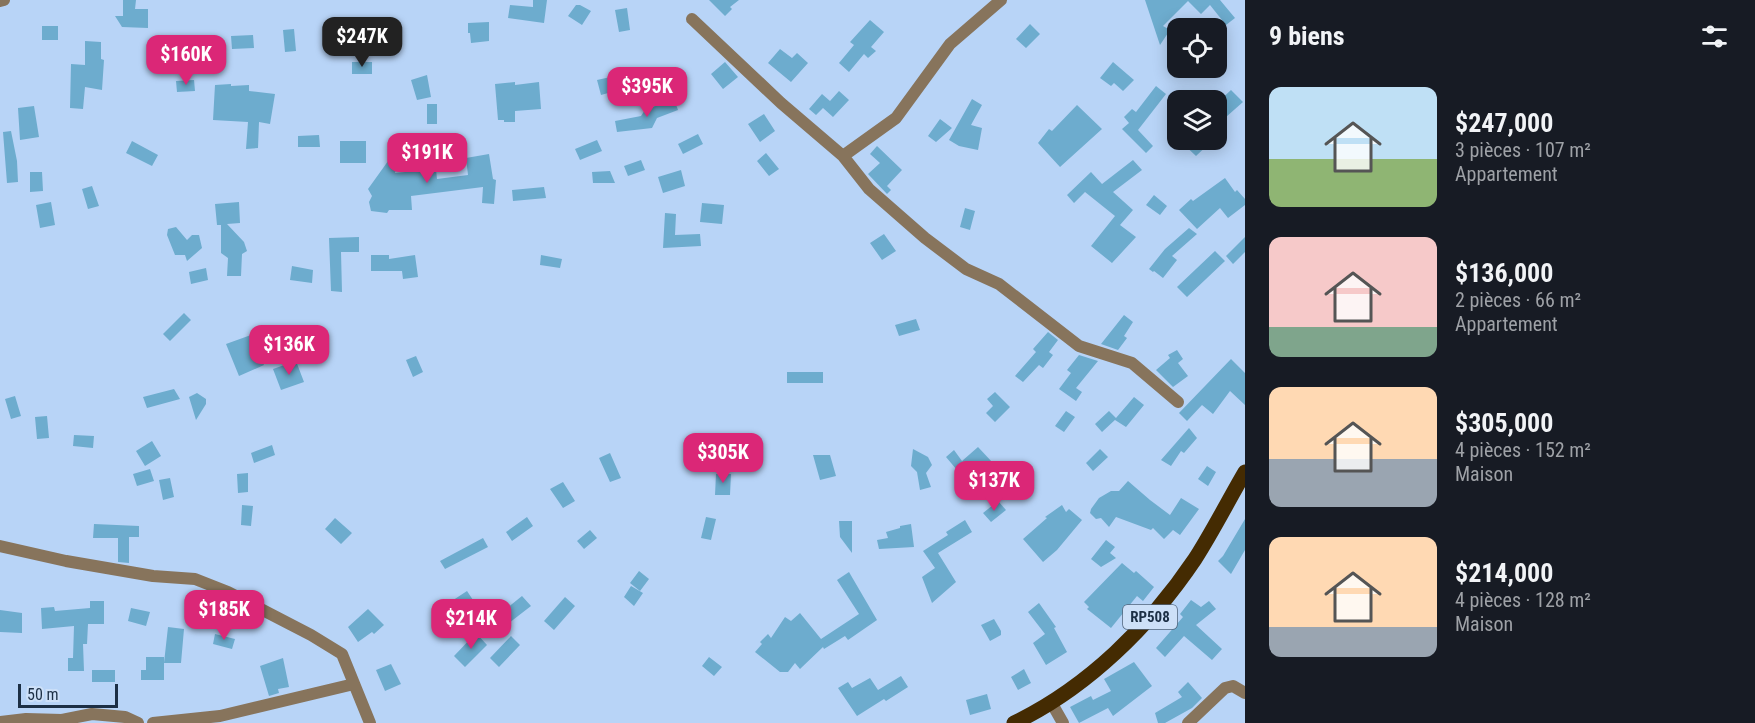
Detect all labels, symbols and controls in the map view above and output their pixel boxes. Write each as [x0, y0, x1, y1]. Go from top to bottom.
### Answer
pin: $247K [320, 17, 404, 68]
map controls [1167, 18, 1227, 150]
button: locate [1167, 18, 1227, 78]
icon: filters [1698, 20, 1731, 53]
text: 9 biens [1269, 21, 1345, 51]
text: $247K [336, 24, 388, 48]
pin: $160K [144, 35, 228, 86]
text: $160K [160, 42, 212, 66]
pin: $395K [605, 67, 689, 118]
text: $395K [621, 74, 673, 98]
button: layers [1167, 90, 1227, 150]
text: $247,000 [1455, 108, 1553, 138]
icon: home [1317, 111, 1389, 183]
pin: $191K [385, 133, 469, 184]
text: 3 pièces · 107 m² [1455, 138, 1591, 162]
text: $191K [401, 140, 453, 164]
text: Appartement [1455, 162, 1558, 186]
text: $136,000 [1455, 258, 1553, 288]
icon: home [1317, 261, 1389, 333]
text: 2 pièces · 66 m² [1455, 288, 1581, 312]
text: Appartement [1455, 312, 1558, 336]
pin: $136K [247, 325, 331, 376]
text: $136K [263, 332, 315, 356]
text: $305,000 [1455, 408, 1553, 438]
icon: home [1317, 411, 1389, 483]
pin: $305K [681, 433, 765, 484]
text: 4 pièces · 152 m² [1455, 438, 1591, 462]
text: $305K [697, 440, 749, 464]
pin: $137K [952, 461, 1036, 512]
text: Maison [1455, 462, 1513, 486]
text: $137K [968, 468, 1020, 492]
text: $214,000 [1455, 558, 1553, 588]
icon: home [1317, 561, 1389, 633]
text: 4 pièces · 128 m² [1455, 588, 1591, 612]
pin: $185K [182, 590, 266, 641]
text: $185K [198, 597, 250, 621]
pin: $214K [429, 599, 513, 650]
road number: RP508 [1123, 605, 1177, 629]
text: $214K [445, 606, 497, 630]
text: Maison [1455, 612, 1513, 636]
scale bar [18, 681, 118, 708]
text: 50 m [27, 685, 59, 704]

